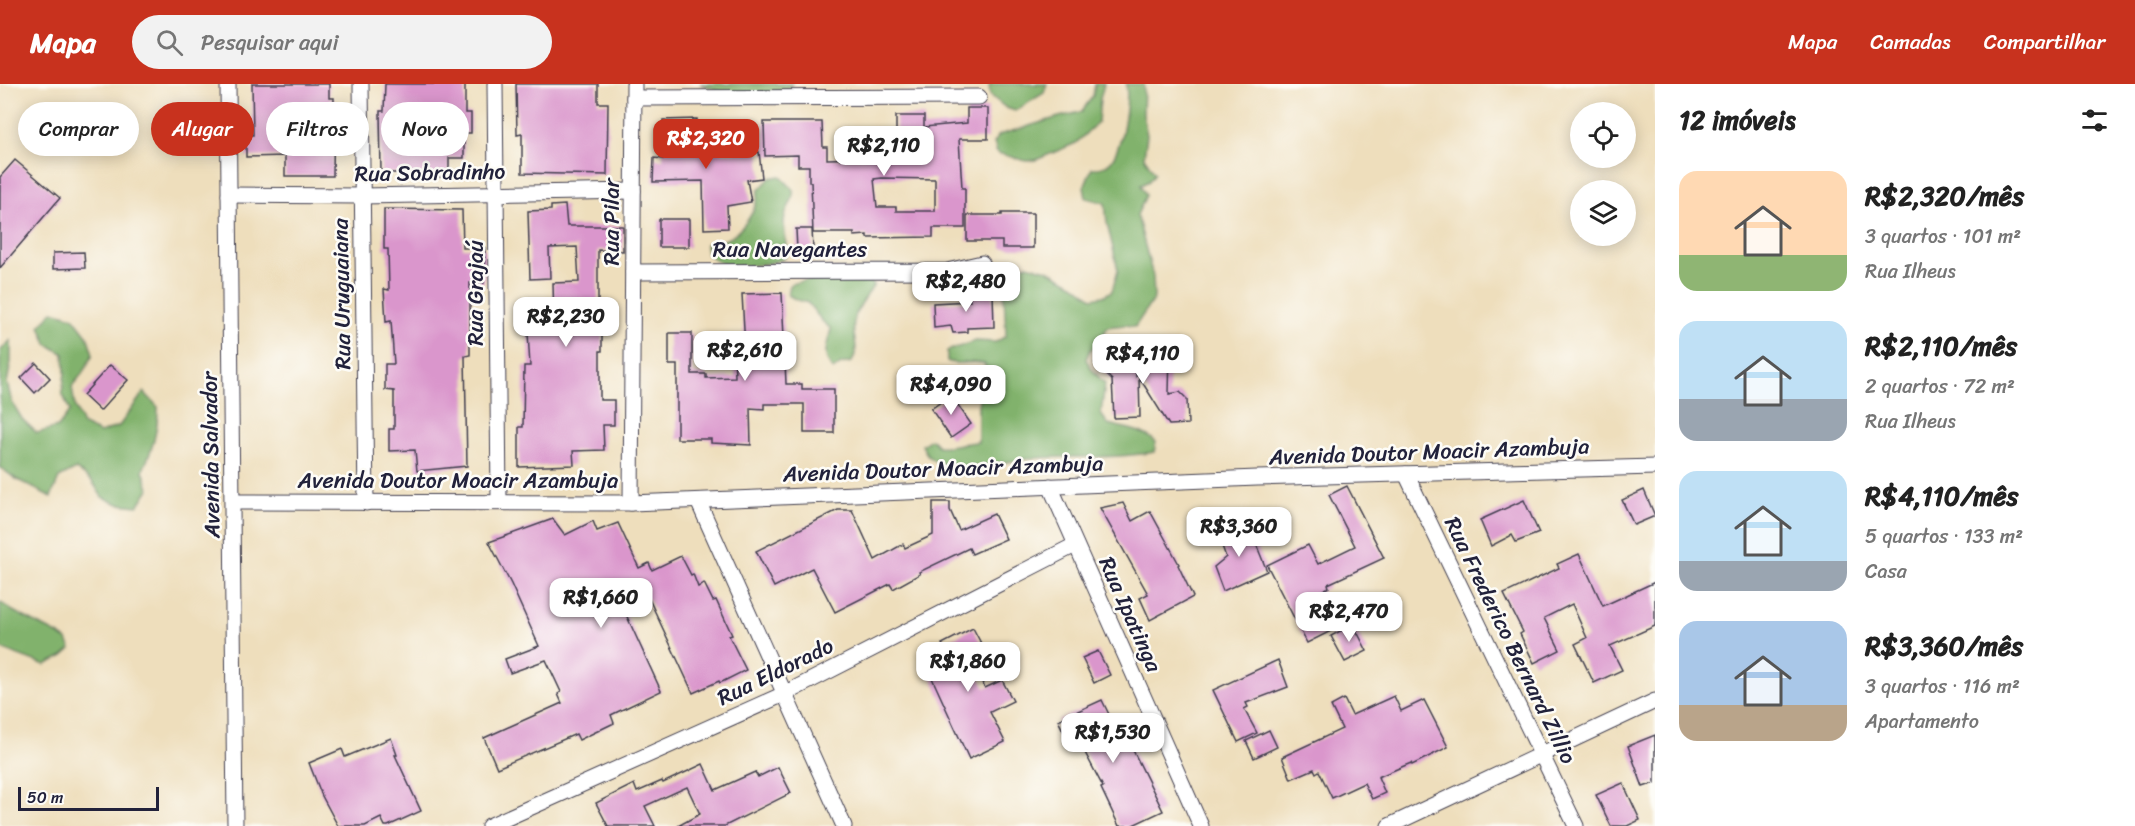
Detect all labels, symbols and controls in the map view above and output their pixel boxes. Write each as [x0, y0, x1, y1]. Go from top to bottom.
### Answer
search box [132, 15, 552, 69]
text: Mapa [30, 18, 96, 67]
text: Pesquisar aqui [201, 23, 339, 62]
text: Mapa [1788, 23, 1837, 61]
text: Camadas [1870, 23, 1951, 61]
text: Compartilhar [1984, 23, 2105, 61]
icon: search [153, 26, 186, 59]
text: 12 imóveis [1679, 97, 1796, 143]
chip: Comprar [18, 102, 139, 156]
chip: Alugar [151, 102, 254, 156]
chip: Filtros [266, 102, 369, 156]
chip: Novo [381, 102, 469, 156]
map controls [1570, 102, 1636, 246]
button: locate [1570, 102, 1636, 168]
icon: filters [2078, 104, 2111, 137]
pin: R$2,320 [651, 119, 761, 170]
text: R$2,320 [667, 121, 745, 156]
pin: R$2,110 [829, 126, 939, 177]
text: R$2,110 [848, 128, 920, 163]
street label: Rua Sobradinho [354, 152, 506, 193]
text: R$2,320/mês [1865, 173, 2024, 219]
street label: Rua Pilar [592, 176, 631, 266]
button: layers [1570, 180, 1636, 246]
icon: home [1727, 195, 1799, 267]
street label: Rua Uruguaiana [321, 217, 362, 370]
text: 3 quartos · 101 m² [1865, 219, 2021, 254]
street label: Rua Navegantes [713, 230, 868, 269]
street label: Rua Grajaú [456, 240, 495, 346]
text: Rua Ilheus [1865, 254, 1956, 289]
pin: R$2,480 [911, 262, 1021, 313]
text: R$2,480 [926, 264, 1006, 299]
pin: R$2,230 [511, 297, 621, 348]
text: R$2,230 [527, 299, 605, 334]
text: R$2,110/mês [1865, 323, 2017, 369]
pin: R$2,610 [690, 331, 800, 382]
text: R$2,610 [707, 333, 783, 368]
pin: R$4,110 [1088, 334, 1198, 385]
text: R$4,110 [1106, 336, 1180, 371]
icon: home [1727, 345, 1799, 417]
pin: R$4,090 [896, 365, 1006, 416]
text: R$4,090 [910, 367, 992, 402]
text: 2 quartos · 72 m² [1865, 369, 2015, 404]
street label: Avenida Salvador [190, 370, 231, 539]
text: Rua Ilheus [1865, 404, 1956, 439]
street label: Avenida Doutor Moacir Azambuja [1267, 426, 1590, 477]
street label: Avenida Doutor Moacir Azambuja [781, 443, 1104, 494]
street label: Avenida Doutor Moacir Azambuja [297, 461, 618, 500]
text: R$4,110/mês [1865, 473, 2018, 519]
icon: home [1727, 495, 1799, 567]
pin: R$3,360 [1184, 507, 1294, 558]
text: R$3,360 [1201, 509, 1277, 544]
street label: Rua Frederico Bernard Zillio [1433, 510, 1588, 771]
text: 5 quartos · 133 m² [1865, 519, 2023, 554]
street label: Rua Ipatinga [1088, 550, 1174, 679]
text: Casa [1865, 554, 1907, 589]
pin: R$1,660 [546, 578, 656, 629]
text: R$1,660 [564, 580, 638, 615]
pin: R$2,470 [1294, 592, 1404, 643]
text: R$2,470 [1309, 594, 1389, 629]
text: R$3,360/mês [1865, 623, 2023, 669]
street label: Rua Eldorado [710, 626, 840, 717]
pin: R$1,860 [913, 642, 1023, 693]
text: R$1,860 [930, 644, 1006, 679]
icon: home [1727, 645, 1799, 717]
text: 3 quartos · 116 m² [1865, 669, 2020, 704]
text: Apartamento [1865, 704, 1979, 739]
pin: R$1,530 [1058, 713, 1168, 764]
text: R$1,530 [1075, 715, 1151, 750]
text: 50 m [27, 783, 63, 812]
scale bar [18, 784, 159, 812]

